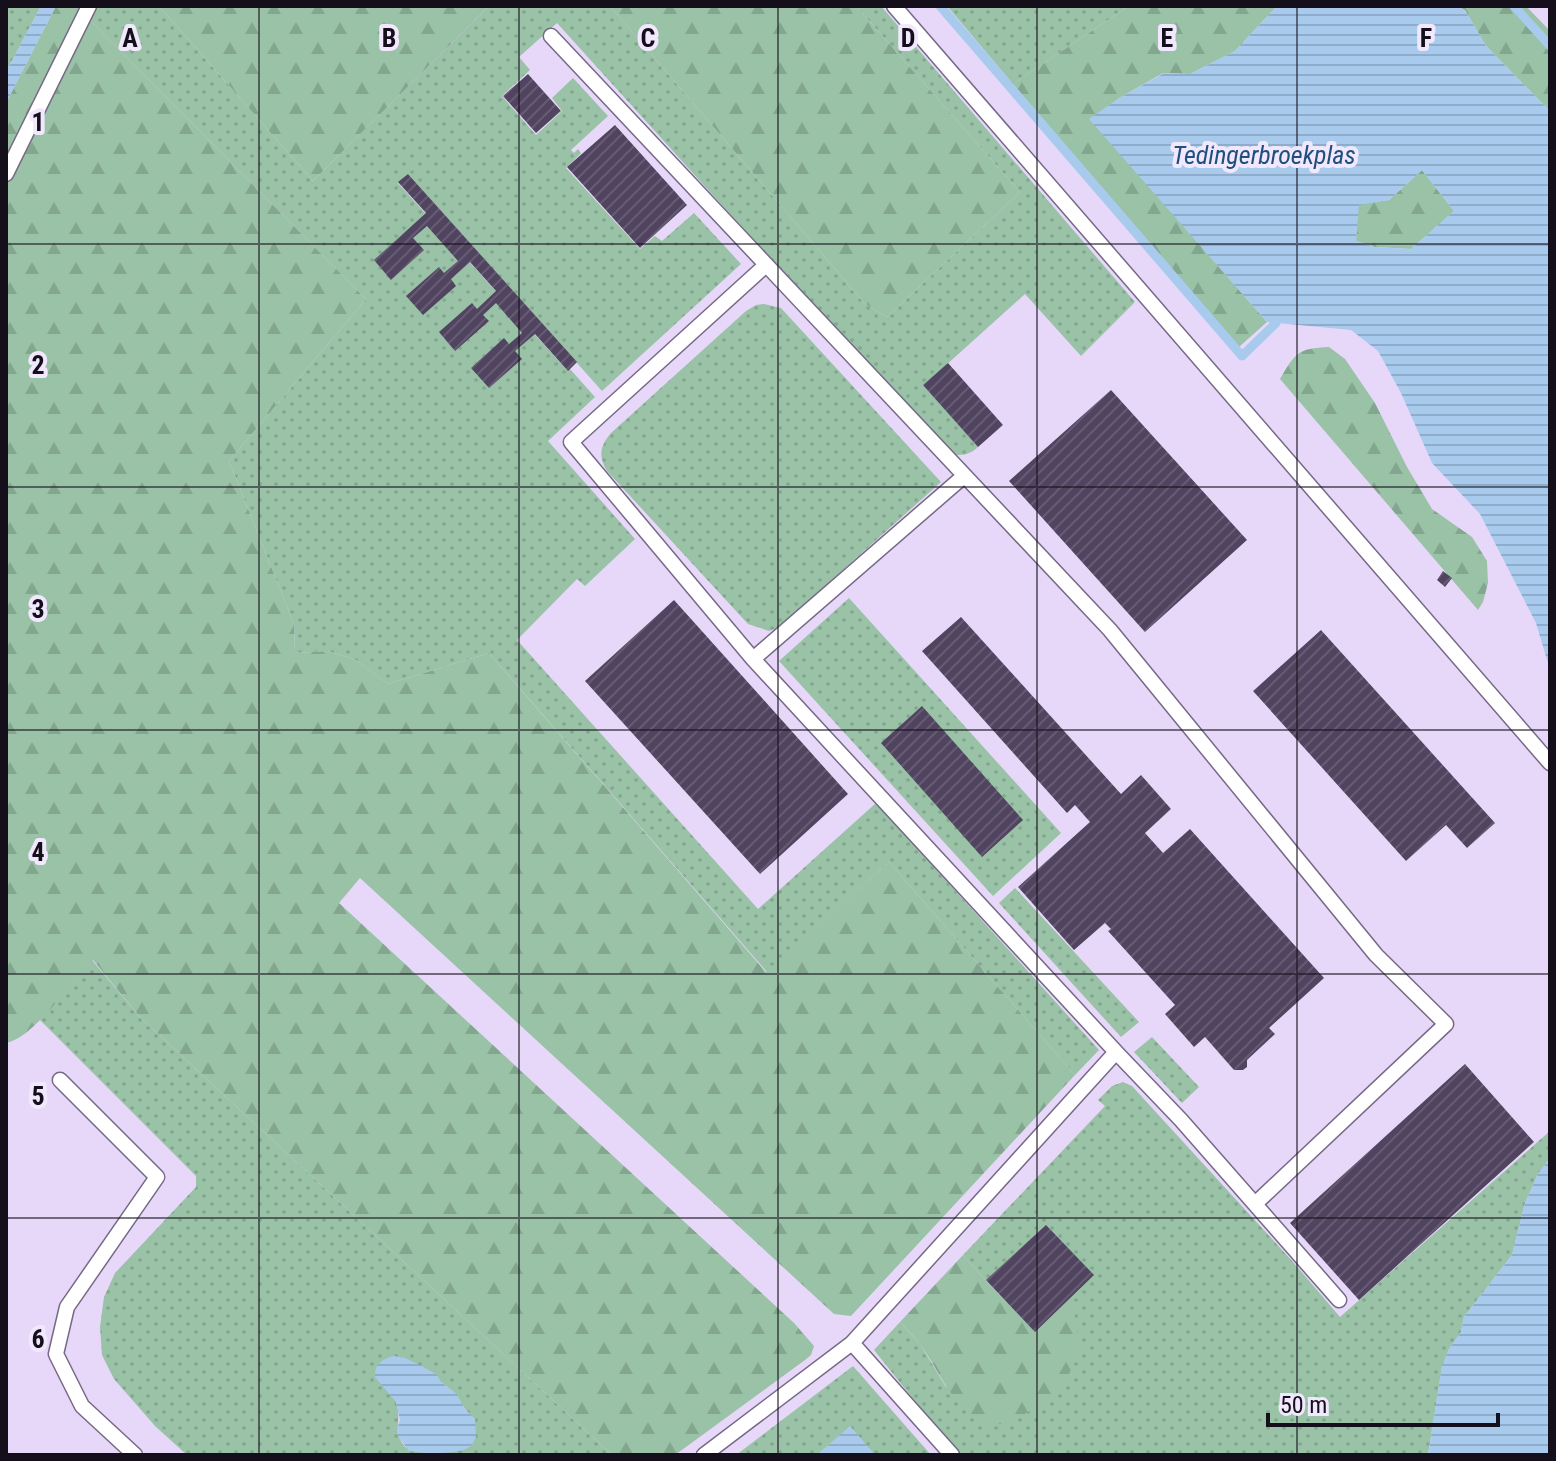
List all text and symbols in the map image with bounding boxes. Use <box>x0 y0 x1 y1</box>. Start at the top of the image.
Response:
text: A <box>122 23 138 53</box>
text: B <box>382 23 396 53</box>
text: C <box>641 23 656 53</box>
text: D <box>901 23 915 53</box>
text: E <box>1161 23 1174 53</box>
text: F <box>1420 23 1432 53</box>
text: 1 <box>31 107 45 137</box>
water label: Tedingerbroekplas <box>1172 140 1356 170</box>
text: 2 <box>31 350 45 380</box>
text: 3 <box>31 594 45 624</box>
text: 4 <box>31 837 45 867</box>
text: 5 <box>31 1081 45 1111</box>
text: 6 <box>31 1324 45 1354</box>
scale bar <box>1268 1377 1498 1427</box>
text: 50 m <box>1280 1391 1327 1419</box>

